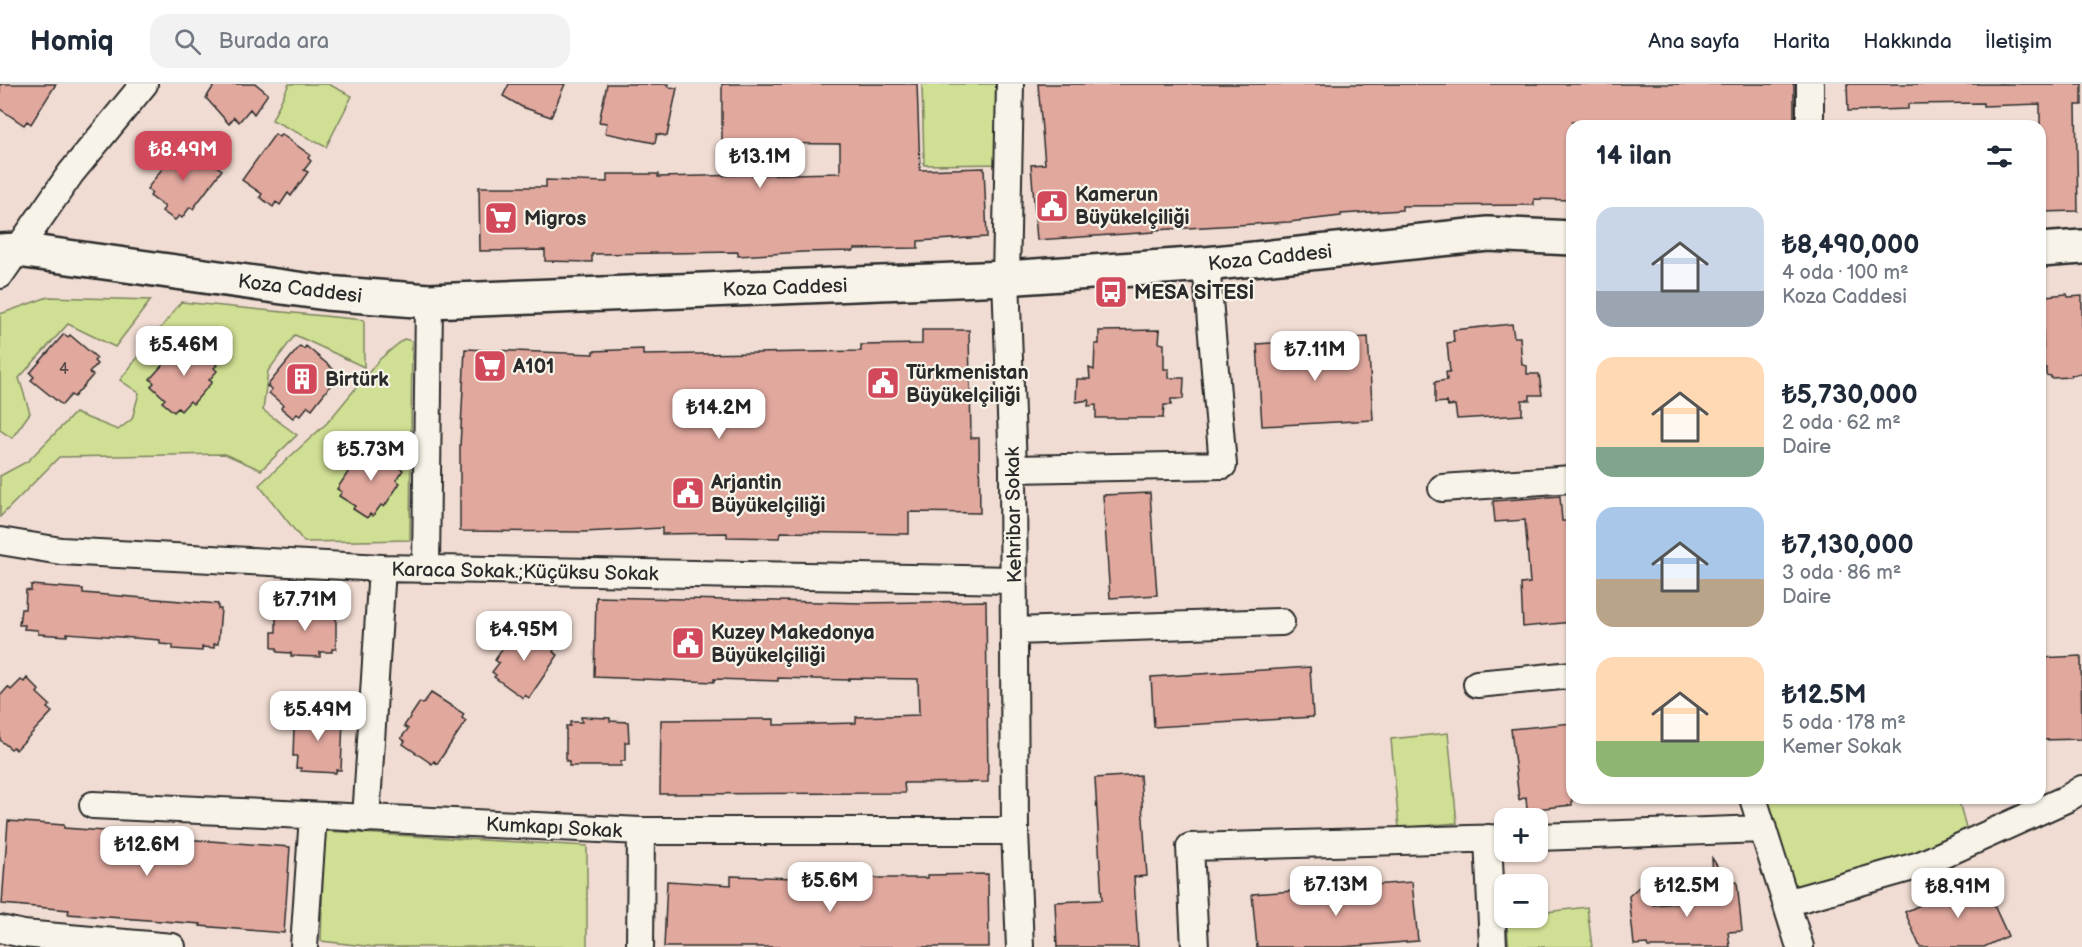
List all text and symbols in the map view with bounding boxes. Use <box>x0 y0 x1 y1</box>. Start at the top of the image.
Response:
search box <box>150 14 570 68</box>
text: Homiq <box>30 25 114 58</box>
icon: search <box>171 25 204 58</box>
text: Burada ara <box>219 28 329 55</box>
text: Ana sayfa <box>1648 29 1740 54</box>
text: Harita <box>1773 29 1830 54</box>
text: Hakkında <box>1863 29 1952 54</box>
text: İletişim <box>1985 29 2052 54</box>
pin: ₺8.49M <box>134 131 232 182</box>
text: ₺8.49M <box>149 138 217 162</box>
pin: ₺13.1M <box>711 138 809 189</box>
icon: filters <box>1983 140 2016 173</box>
text: 14 ilan <box>1596 141 1672 172</box>
text: ₺13.1M <box>729 145 791 169</box>
place label: Kamerun Büyükelçiliği <box>1075 183 1189 230</box>
public building icon: Kamerun Büyükelçiliği <box>1034 188 1070 224</box>
supermarket icon: Migros <box>483 200 519 236</box>
place label: Migros <box>524 207 586 231</box>
text: ₺8,490,000 <box>1782 230 1919 261</box>
icon: home <box>1644 231 1716 303</box>
street label: Koza Caddesi <box>1207 240 1333 276</box>
text: 4 oda · 100 m² <box>1782 261 1909 285</box>
street label: Koza Caddesi <box>236 269 363 309</box>
street label: Koza Caddesi <box>722 274 848 302</box>
bus stop icon: MESA SİTESİ <box>1093 274 1129 310</box>
place label: MESA SİTESİ <box>1134 279 1254 305</box>
text: Koza Caddesi <box>1782 285 1907 309</box>
pin: ₺5.46M <box>135 326 233 377</box>
pin: ₺7.11M <box>1266 331 1364 382</box>
text: ₺5.46M <box>150 333 218 357</box>
text: ₺7.11M <box>1285 338 1345 362</box>
supermarket icon: A101 <box>472 348 508 384</box>
place label: A101 <box>512 355 555 379</box>
house number: 4 <box>59 360 69 379</box>
building icon: Birtürk <box>284 361 320 397</box>
place label: Türkmenistan Büyükelçiliği <box>906 361 1029 408</box>
public building icon: Türkmenistan Büyükelçiliği <box>865 365 901 401</box>
place label: Birtürk <box>325 368 389 392</box>
text: ₺5,730,000 <box>1782 380 1918 411</box>
icon: home <box>1644 381 1716 453</box>
pin: ₺14.2M <box>670 389 768 440</box>
text: ₺14.2M <box>686 396 752 420</box>
text: 2 oda · 62 m² <box>1782 411 1901 435</box>
pin: ₺5.73M <box>322 431 420 482</box>
text: Daire <box>1782 435 1831 459</box>
text: ₺5.73M <box>337 438 405 462</box>
street label: Kehribar Sokak <box>1001 446 1027 583</box>
place label: Arjantin Büyükelçiliği <box>710 471 825 518</box>
public building icon: Arjantin Büyükelçiliği <box>670 475 706 511</box>
text: ₺7,130,000 <box>1782 530 1914 561</box>
icon: home <box>1644 531 1716 603</box>
street label: Karaca Sokak.;Küçüksu Sokak <box>391 558 659 586</box>
text: 3 oda · 86 m² <box>1782 561 1901 585</box>
pin: ₺7.71M <box>256 581 354 632</box>
text: Daire <box>1782 585 1831 609</box>
text: ₺7.71M <box>273 588 337 612</box>
pin: ₺4.95M <box>475 611 573 662</box>
text: ₺4.95M <box>490 618 558 642</box>
place label: Kuzey Makedonya Büyükelçiliği <box>711 621 875 668</box>
public building icon: Kuzey Makedonya Büyükelçiliği <box>670 625 706 661</box>
text: ₺12.5M <box>1782 680 1867 711</box>
icon: home <box>1644 681 1716 753</box>
pin: ₺5.49M <box>269 691 367 742</box>
text: ₺5.49M <box>284 698 352 722</box>
text: 5 oda · 178 m² <box>1782 711 1906 735</box>
text: Kemer Sokak <box>1782 735 1901 759</box>
map controls <box>1494 808 1548 928</box>
button: + <box>1494 808 1548 862</box>
street label: Kumkapı Sokak <box>485 812 623 844</box>
pin: ₺12.6M <box>98 826 196 877</box>
text: ₺12.6M <box>114 833 180 857</box>
pin: ₺5.6M <box>788 862 872 913</box>
pin: ₺7.13M <box>1287 866 1385 917</box>
pin: ₺12.5M <box>1638 867 1736 918</box>
pin: ₺8.91M <box>1909 868 2007 919</box>
text: ₺5.6M <box>802 869 858 893</box>
text: ₺7.13M <box>1304 873 1368 897</box>
button: − <box>1494 874 1548 928</box>
text: ₺12.5M <box>1654 874 1720 898</box>
text: ₺8.91M <box>1925 875 1991 899</box>

